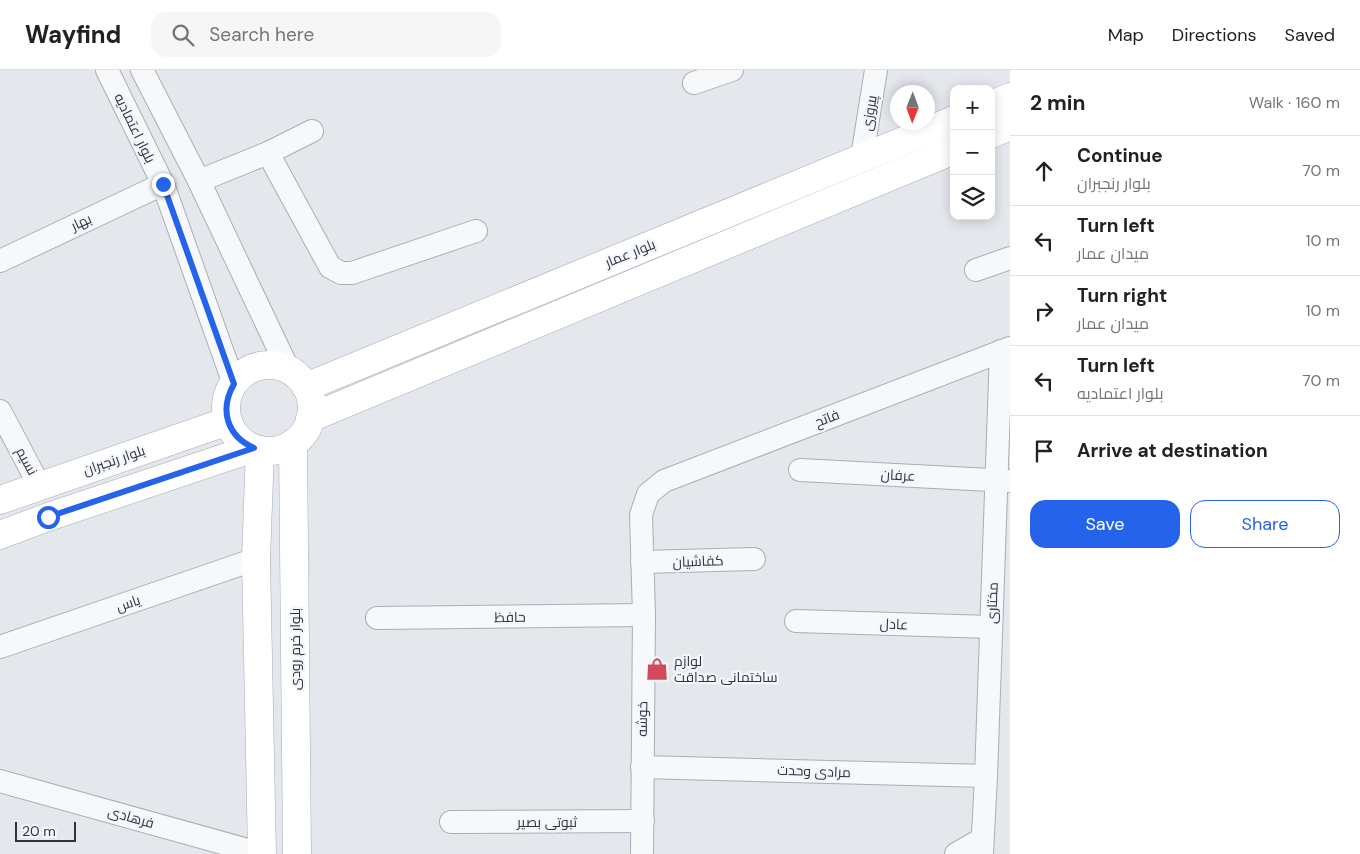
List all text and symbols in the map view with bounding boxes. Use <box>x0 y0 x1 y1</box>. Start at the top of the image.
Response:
search box <box>151 12 501 57</box>
text: Wayfind <box>25 19 121 50</box>
icon: search <box>169 21 197 49</box>
text: Search here <box>209 22 314 47</box>
text: Map <box>1108 23 1144 47</box>
text: Directions <box>1172 23 1257 47</box>
text: Saved <box>1285 23 1335 47</box>
north arrow <box>890 85 935 130</box>
map controls <box>950 85 995 220</box>
button: + <box>950 85 995 130</box>
text: 2 min <box>1030 89 1086 117</box>
street label: بلوار اعتمادیه <box>110 90 160 166</box>
text: Walk · 160 m <box>1249 92 1340 113</box>
street label: پیروزی <box>857 94 882 132</box>
button: − <box>950 130 995 175</box>
text: Continue <box>1077 143 1163 168</box>
icon: ahead <box>1030 157 1058 185</box>
text: 70 m <box>1302 160 1340 181</box>
route end <box>152 173 175 196</box>
text: بلوار رنجبران <box>1077 173 1151 194</box>
button: layers <box>950 175 995 220</box>
street label: بهار <box>67 209 94 235</box>
text: Turn left <box>1077 213 1155 238</box>
icon: left <box>1030 227 1058 255</box>
text: 10 m <box>1306 230 1340 251</box>
street label: بلوار عمار <box>601 235 658 272</box>
text: میدان عمار <box>1077 243 1149 264</box>
text: Turn right <box>1077 283 1167 308</box>
icon: right <box>1030 297 1058 325</box>
text: 10 m <box>1306 300 1340 321</box>
text: میدان عمار <box>1077 313 1149 334</box>
text: Turn left <box>1077 353 1155 378</box>
icon: left <box>1030 367 1058 395</box>
text: 70 m <box>1302 370 1340 391</box>
text: بلوار اعتمادیه <box>1077 383 1163 404</box>
street label: فاتح <box>812 405 842 431</box>
icon: arrive <box>1030 437 1058 465</box>
text: Arrive at destination <box>1077 438 1268 463</box>
street label: بلوار رنجبران <box>81 441 147 479</box>
street label: نسیم <box>11 444 42 479</box>
street label: عرفان <box>880 465 916 485</box>
button: Save <box>1030 500 1180 548</box>
button: Share <box>1190 500 1340 548</box>
route start <box>37 506 60 529</box>
street label: کفاشیان <box>672 551 724 571</box>
street label: مختاری <box>982 582 1002 624</box>
street label: یاس <box>113 590 143 616</box>
street label: بلوار خرم رودی <box>286 608 305 690</box>
street label: حافظ <box>494 608 526 626</box>
street label: عادل <box>879 615 909 633</box>
place label: لوازم ساختمانی صداقت <box>674 652 778 686</box>
shop icon: لوازم ساختمانی صداقت <box>644 656 670 682</box>
street label: خوشه <box>633 701 651 737</box>
street label: مرادی وحدت <box>777 761 851 781</box>
street label: فرهادی <box>106 802 156 832</box>
street label: ثبوتی بصیر <box>516 813 577 831</box>
scale bar <box>15 819 76 842</box>
text: 20 m <box>22 822 56 840</box>

